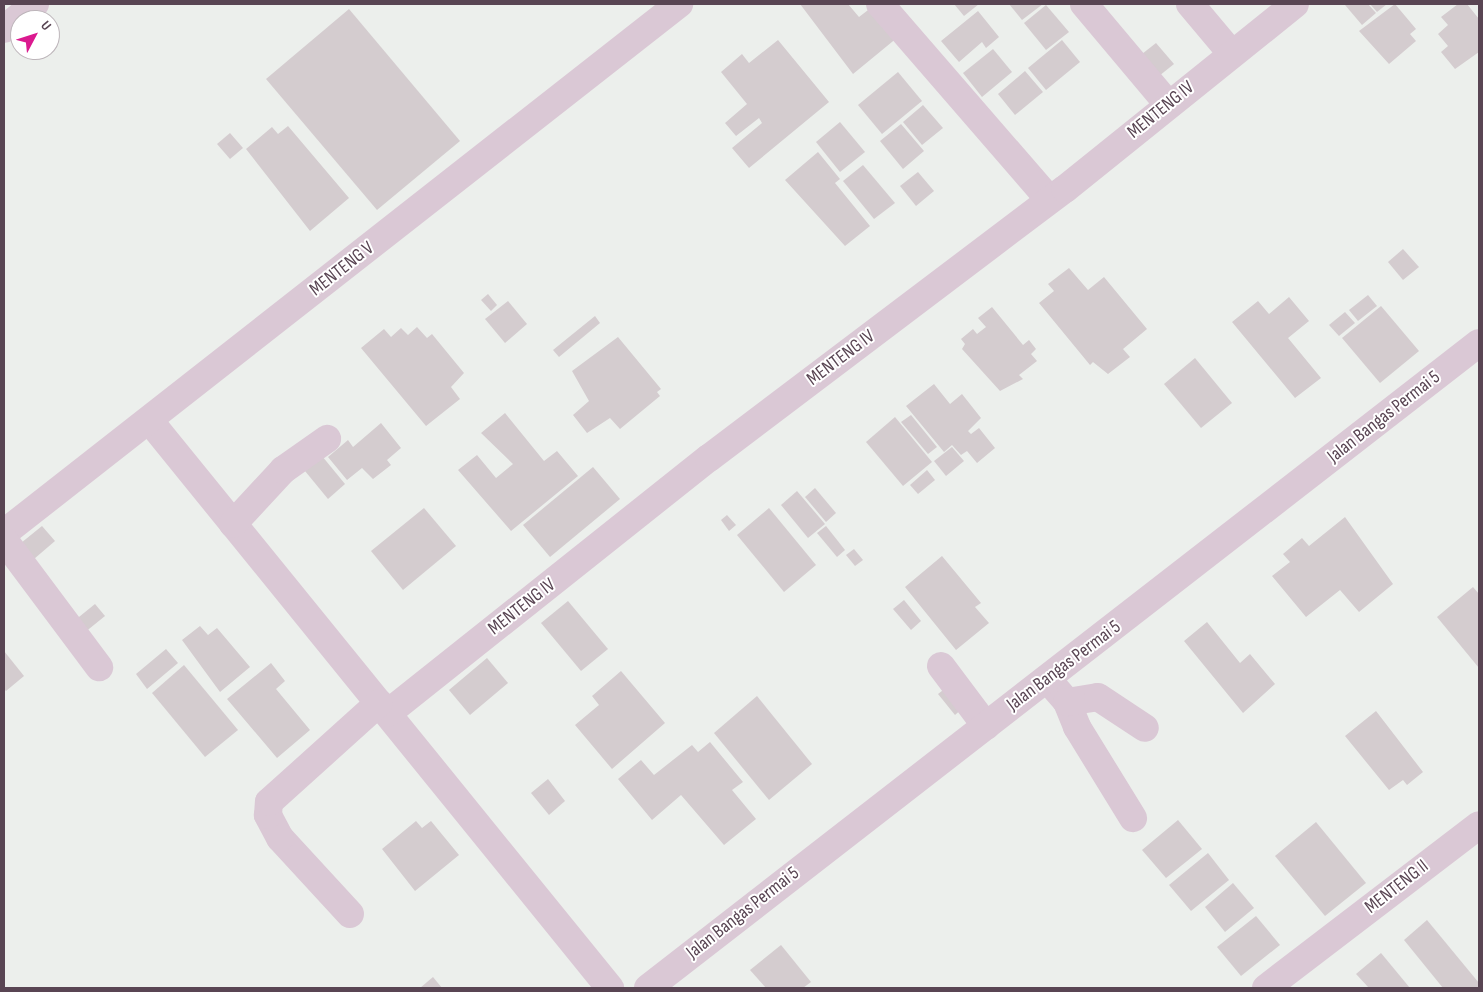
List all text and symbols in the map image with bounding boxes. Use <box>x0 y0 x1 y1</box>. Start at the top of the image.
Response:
north arrow <box>10 10 60 60</box>
text: U <box>37 17 55 34</box>
street label: MENTENG IV <box>1123 76 1199 144</box>
street label: MENTENG V <box>305 237 379 301</box>
street label: MENTENG IV <box>803 325 879 391</box>
street label: Jalan Bangas Permai 5 <box>1323 366 1445 468</box>
street label: MENTENG IV <box>484 574 560 640</box>
street label: Jalan Bangas Permai 5 <box>1003 616 1125 716</box>
street label: MENTENG II <box>1361 855 1433 919</box>
street label: Jalan Bangas Permai 5 <box>682 862 804 964</box>

